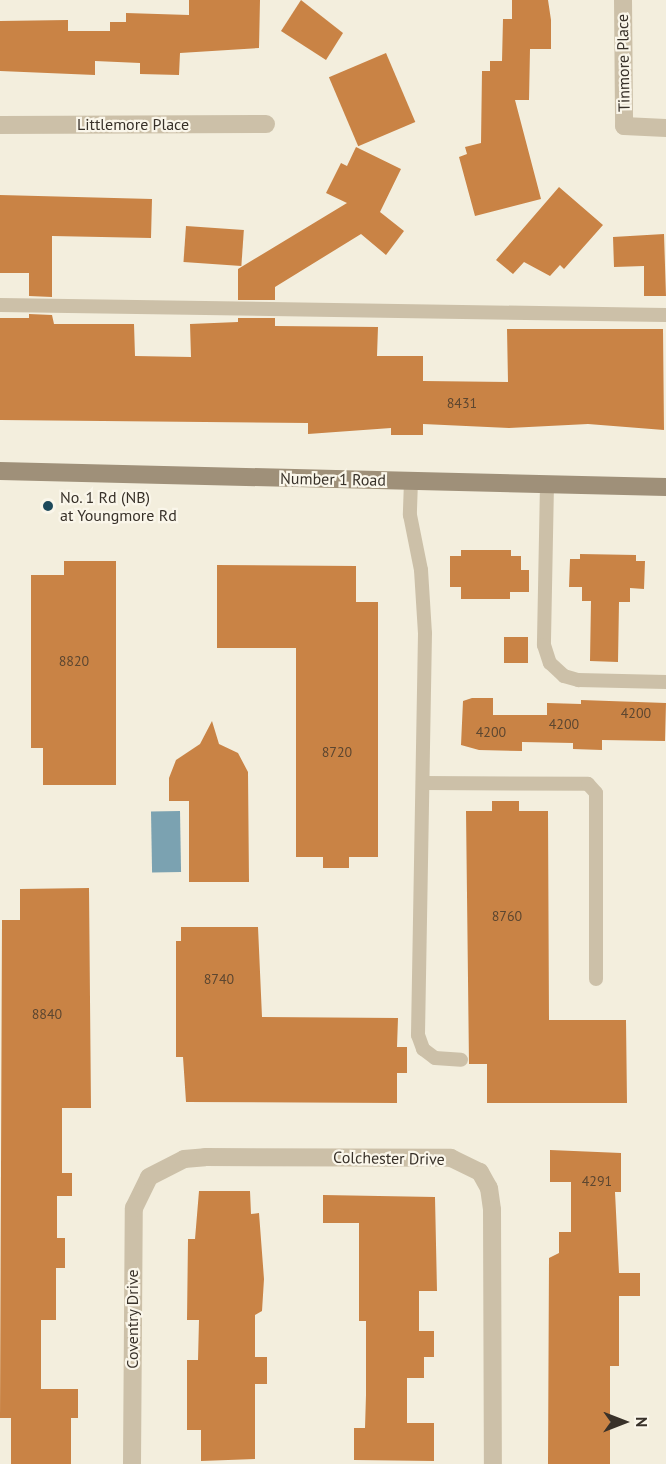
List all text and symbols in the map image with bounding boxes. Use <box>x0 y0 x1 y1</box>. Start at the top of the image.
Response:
street label: Tinmore Place <box>613 14 633 112</box>
street label: Littlemore Place <box>77 114 189 134</box>
house number: 8431 <box>447 395 477 411</box>
street label: Number 1 Road <box>280 468 386 490</box>
place label: No. 1 Rd (NB) at Youngmore Rd <box>60 487 177 525</box>
marker: No. 1 Rd (NB) at Youngmore Rd <box>41 499 55 513</box>
house number: 8820 <box>59 653 89 669</box>
house number: 4200 <box>621 705 651 721</box>
house number: 4200 <box>549 716 579 732</box>
house number: 4200 <box>476 724 506 740</box>
house number: 8720 <box>322 744 352 760</box>
house number: 8760 <box>492 908 522 924</box>
house number: 8740 <box>204 971 234 987</box>
house number: 8840 <box>32 1006 62 1022</box>
street label: Colchester Drive <box>333 1147 445 1169</box>
house number: 4291 <box>582 1173 612 1189</box>
street label: Coventry Drive <box>122 1269 142 1369</box>
north arrow <box>594 1392 654 1452</box>
text: N <box>632 1417 652 1427</box>

